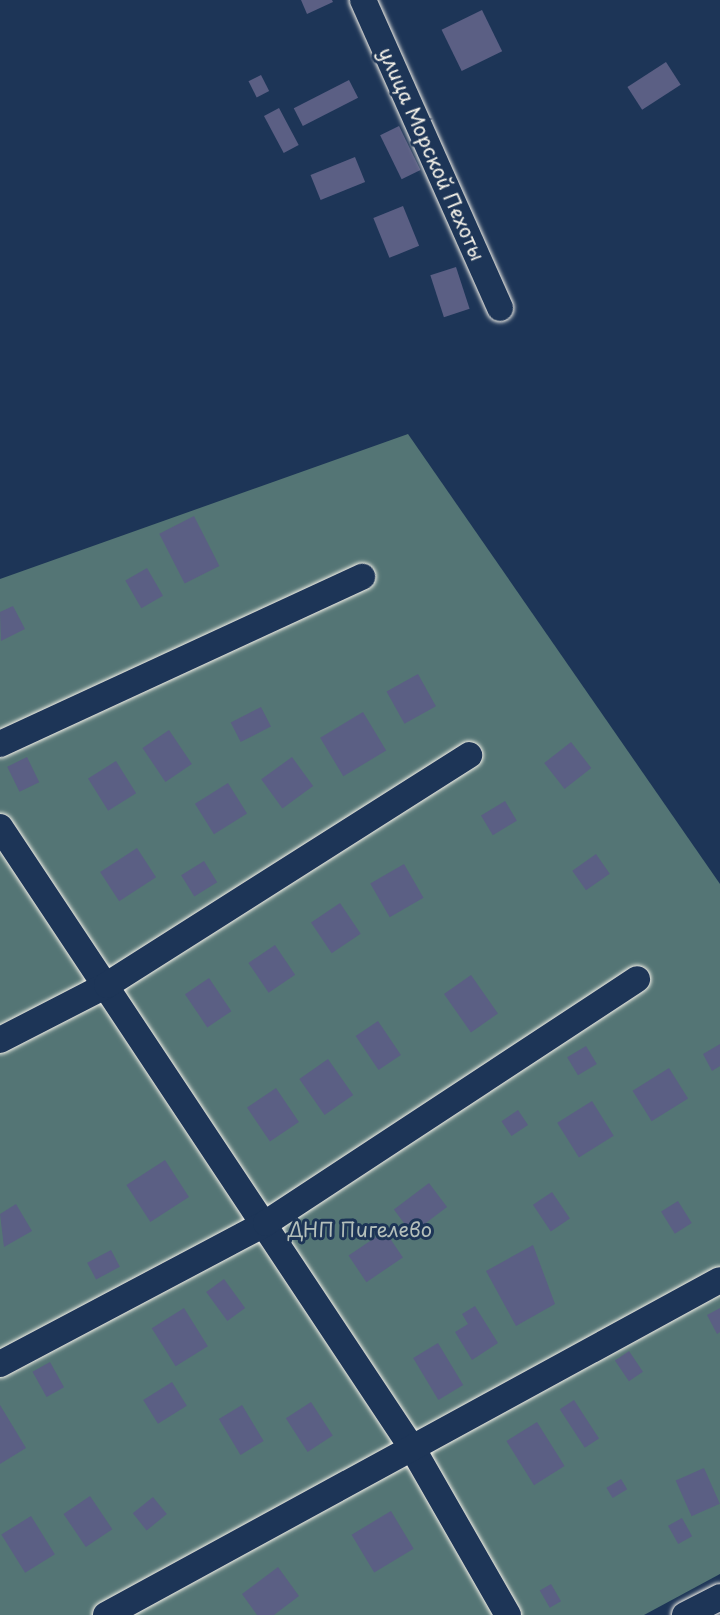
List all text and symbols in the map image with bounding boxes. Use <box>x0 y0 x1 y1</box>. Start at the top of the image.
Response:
street label: улица Морской Пехоты <box>374 43 490 265</box>
park label: ДНП Пигелево <box>288 1217 432 1241</box>

